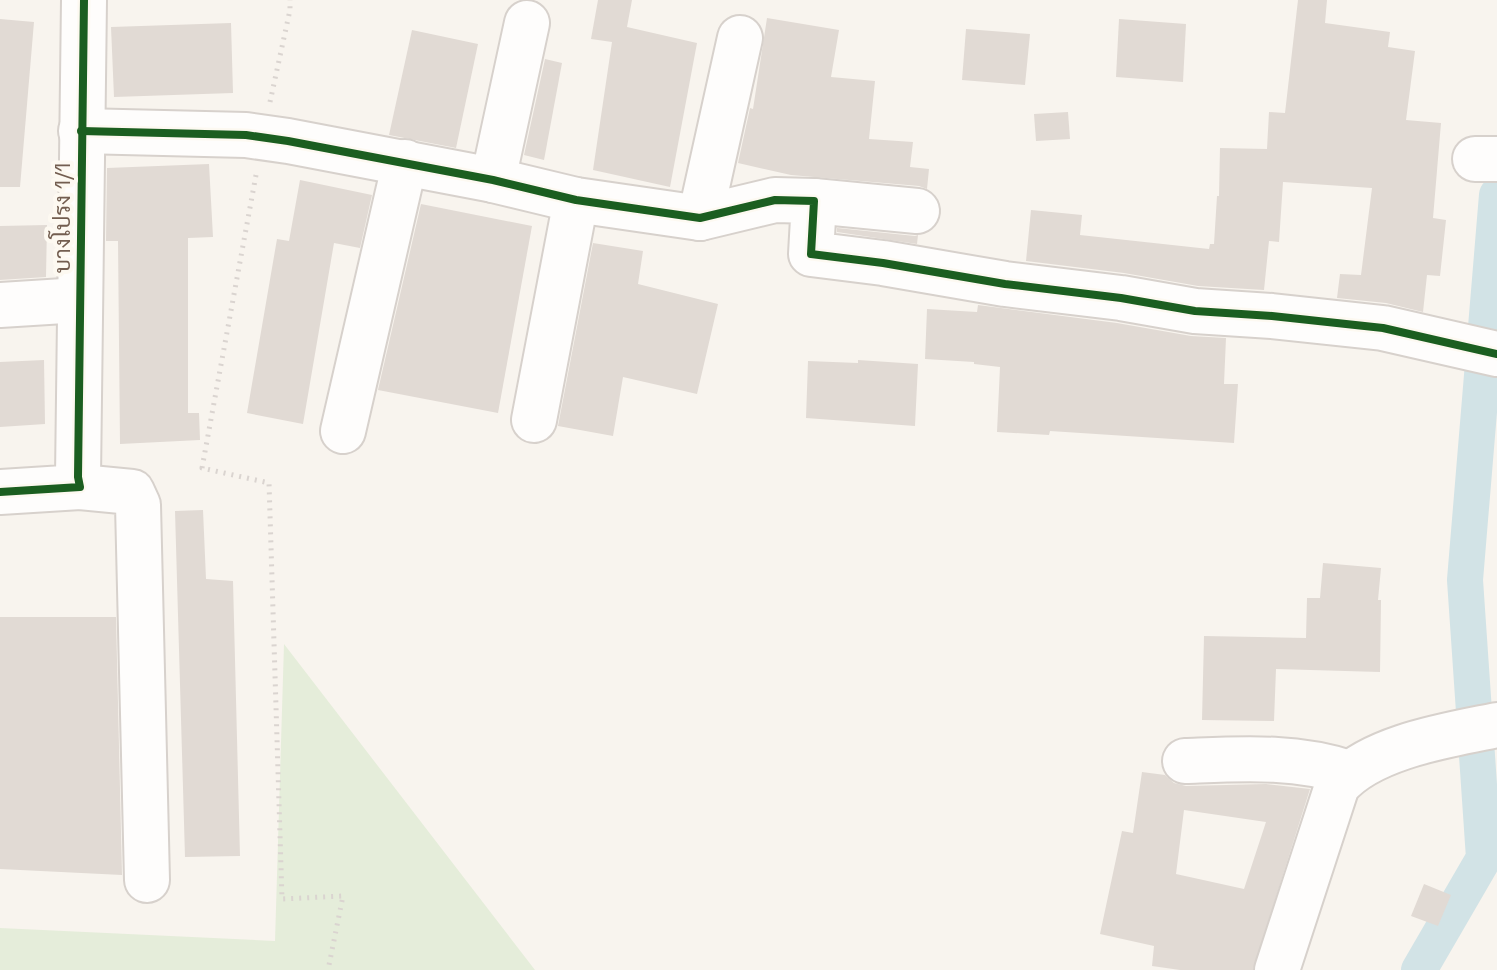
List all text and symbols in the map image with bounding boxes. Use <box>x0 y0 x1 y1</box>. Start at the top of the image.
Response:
street label: บางโปรง 1/1 <box>48 163 76 273</box>

